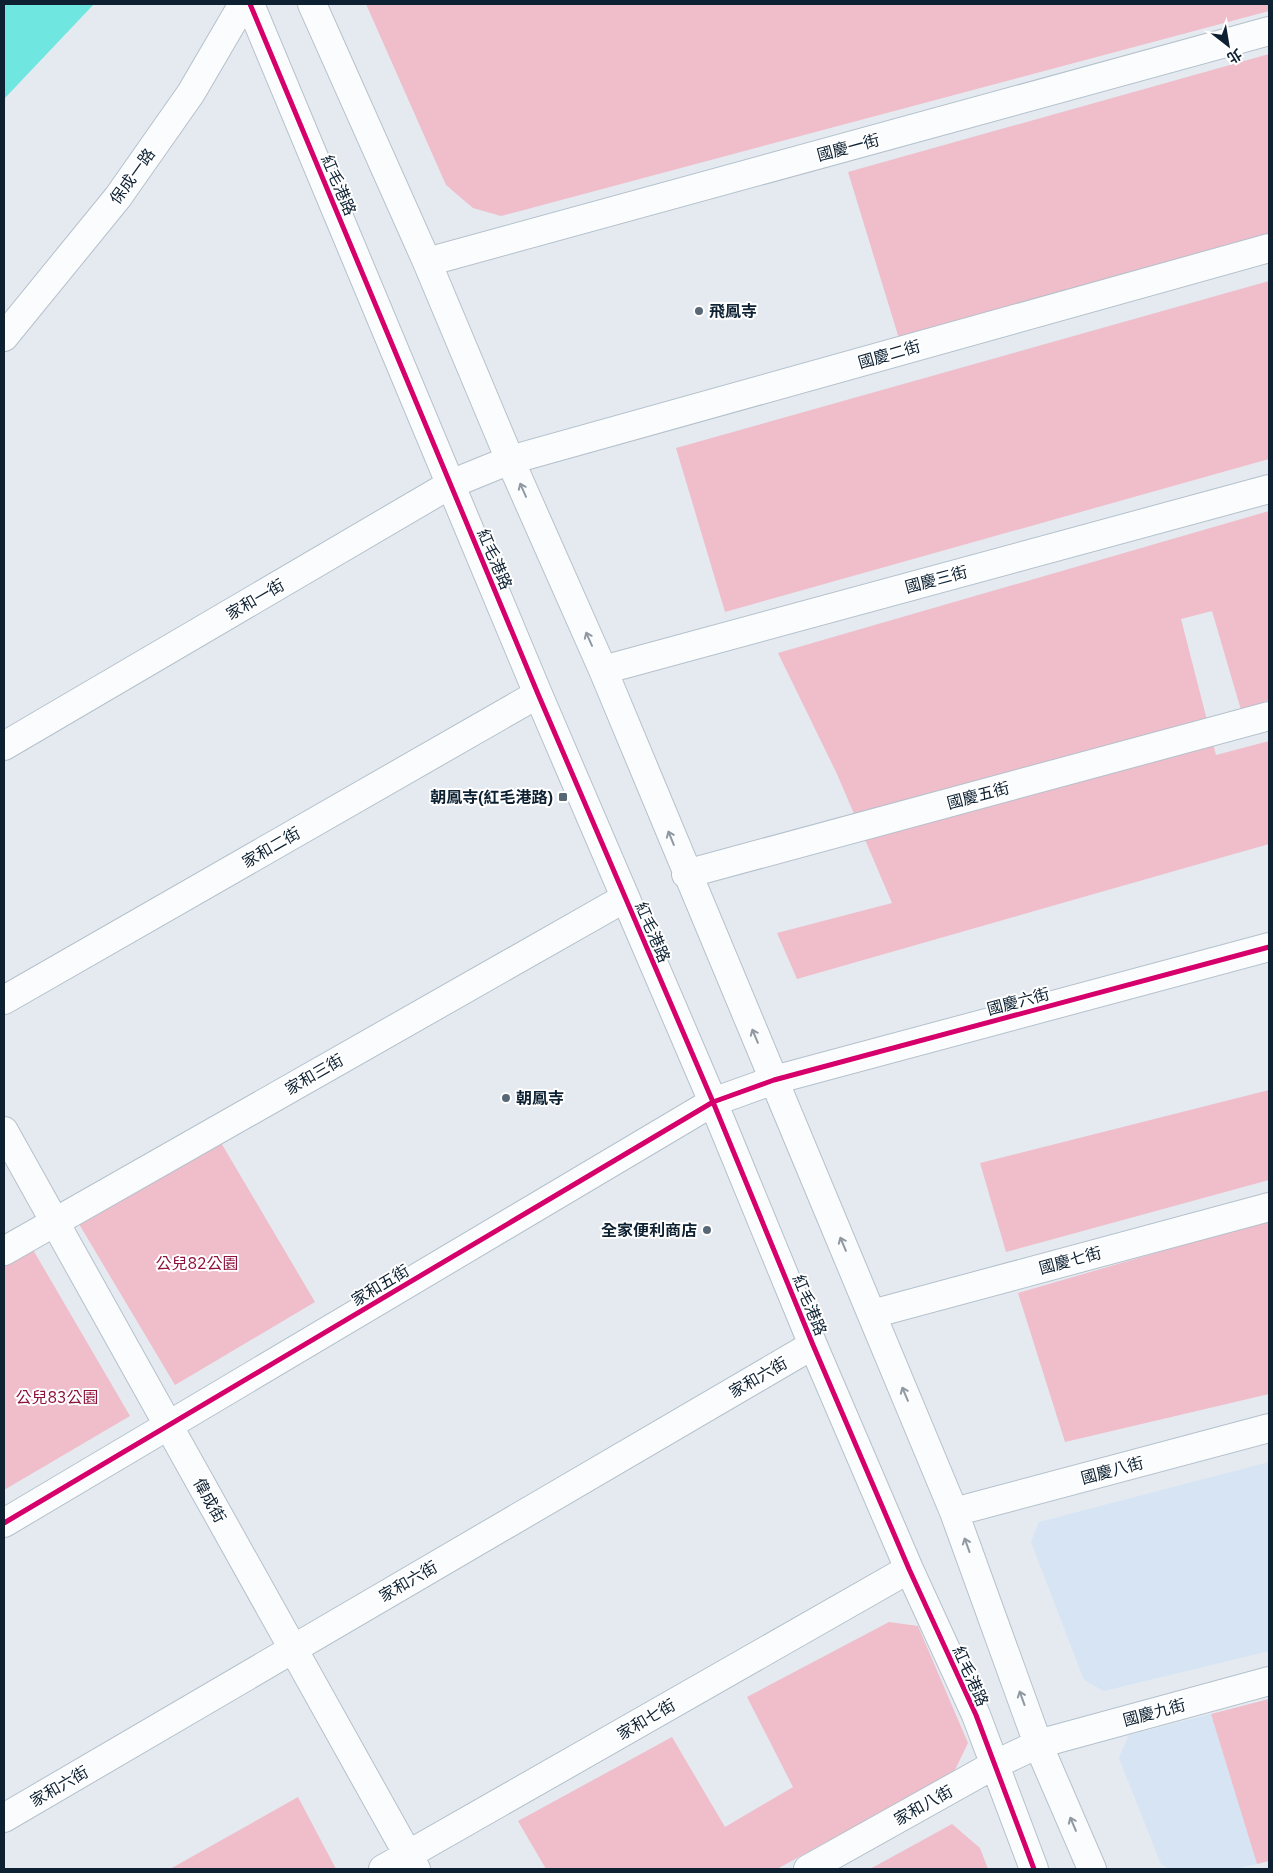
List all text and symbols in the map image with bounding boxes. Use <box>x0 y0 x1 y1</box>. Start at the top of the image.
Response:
north arrow <box>1203 20 1253 70</box>
text: 北 <box>1224 45 1245 67</box>
street label: 國慶一街 <box>814 129 882 165</box>
street label: 保成一路 <box>105 144 159 208</box>
street label: 紅毛港路 <box>317 152 361 218</box>
place label: 飛鳳寺 <box>709 301 757 321</box>
marker: 飛鳳寺 <box>693 305 705 317</box>
street label: 國慶二街 <box>855 336 923 372</box>
one-way arrow <box>518 483 528 498</box>
street label: 紅毛港路 <box>473 526 517 592</box>
street label: 國慶三街 <box>902 561 970 597</box>
street label: 家和一街 <box>222 574 288 624</box>
one-way arrow <box>584 632 594 647</box>
street label: 國慶五街 <box>944 777 1012 813</box>
place label: 朝鳳寺(紅毛港路) <box>430 787 553 807</box>
marker: 朝鳳寺(紅毛港路) <box>557 791 569 803</box>
street label: 家和二街 <box>238 822 304 872</box>
one-way arrow <box>666 830 675 845</box>
street label: 紅毛港路 <box>631 899 675 965</box>
street label: 國慶六街 <box>984 983 1052 1019</box>
one-way arrow <box>750 1029 759 1044</box>
street label: 家和三街 <box>281 1049 347 1099</box>
place label: 朝鳳寺 <box>516 1088 564 1108</box>
marker: 朝鳳寺 <box>500 1092 512 1104</box>
place label: 全家便利商店 <box>601 1220 697 1240</box>
marker: 全家便利商店 <box>701 1224 713 1236</box>
one-way arrow <box>837 1237 847 1252</box>
street label: 國慶七街 <box>1036 1242 1104 1278</box>
park label: 公兒82公園 <box>155 1253 239 1273</box>
street label: 家和五街 <box>347 1260 413 1310</box>
street label: 紅毛港路 <box>789 1272 831 1338</box>
street label: 家和六街 <box>725 1352 791 1402</box>
park label: 公兒83公園 <box>15 1387 99 1407</box>
one-way arrow <box>900 1387 910 1402</box>
street label: 國慶八街 <box>1078 1452 1146 1488</box>
street label: 偉成街 <box>190 1474 230 1526</box>
one-way arrow <box>962 1537 971 1553</box>
street label: 家和六街 <box>375 1556 441 1606</box>
street label: 紅毛港路 <box>949 1643 993 1709</box>
one-way arrow <box>1017 1690 1026 1706</box>
street label: 家和七街 <box>613 1694 679 1744</box>
street label: 國慶九街 <box>1120 1694 1188 1730</box>
street label: 家和六街 <box>26 1761 92 1811</box>
street label: 家和八街 <box>890 1781 956 1829</box>
one-way arrow <box>1067 1817 1077 1832</box>

